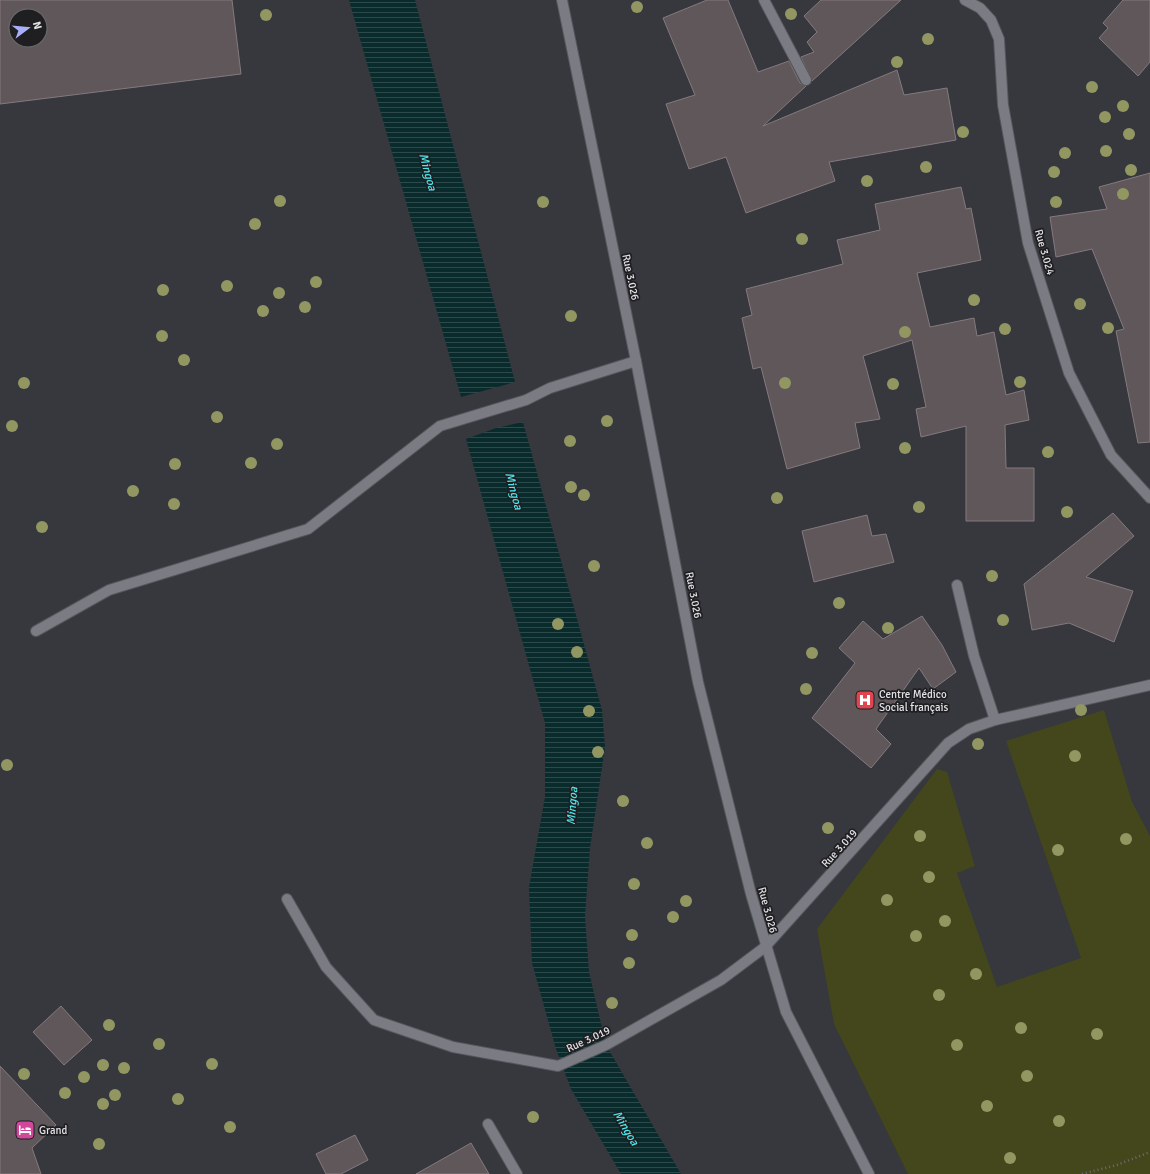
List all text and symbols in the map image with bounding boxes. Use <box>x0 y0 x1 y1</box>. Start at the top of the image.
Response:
north arrow <box>8 8 48 48</box>
text: N <box>30 20 44 31</box>
water label: Mingoa <box>415 152 440 193</box>
street label: Rue 3.024 <box>1032 228 1057 277</box>
street label: Rue 3.026 <box>619 253 642 301</box>
water label: Mingoa <box>501 471 526 512</box>
street label: Rue 3.026 <box>683 571 704 619</box>
place label: Centre Médico Social français <box>879 688 949 714</box>
hospital icon: Centre Médico Social français <box>854 689 876 711</box>
water label: Mingoa <box>564 786 581 826</box>
street label: Rue 3.019 <box>819 827 860 870</box>
street label: Rue 3.026 <box>755 886 780 935</box>
street label: Rue 3.019 <box>564 1024 612 1055</box>
water label: Mingoa <box>609 1108 642 1149</box>
hotel icon: Grand <box>14 1119 36 1141</box>
place label: Grand <box>39 1124 68 1137</box>

